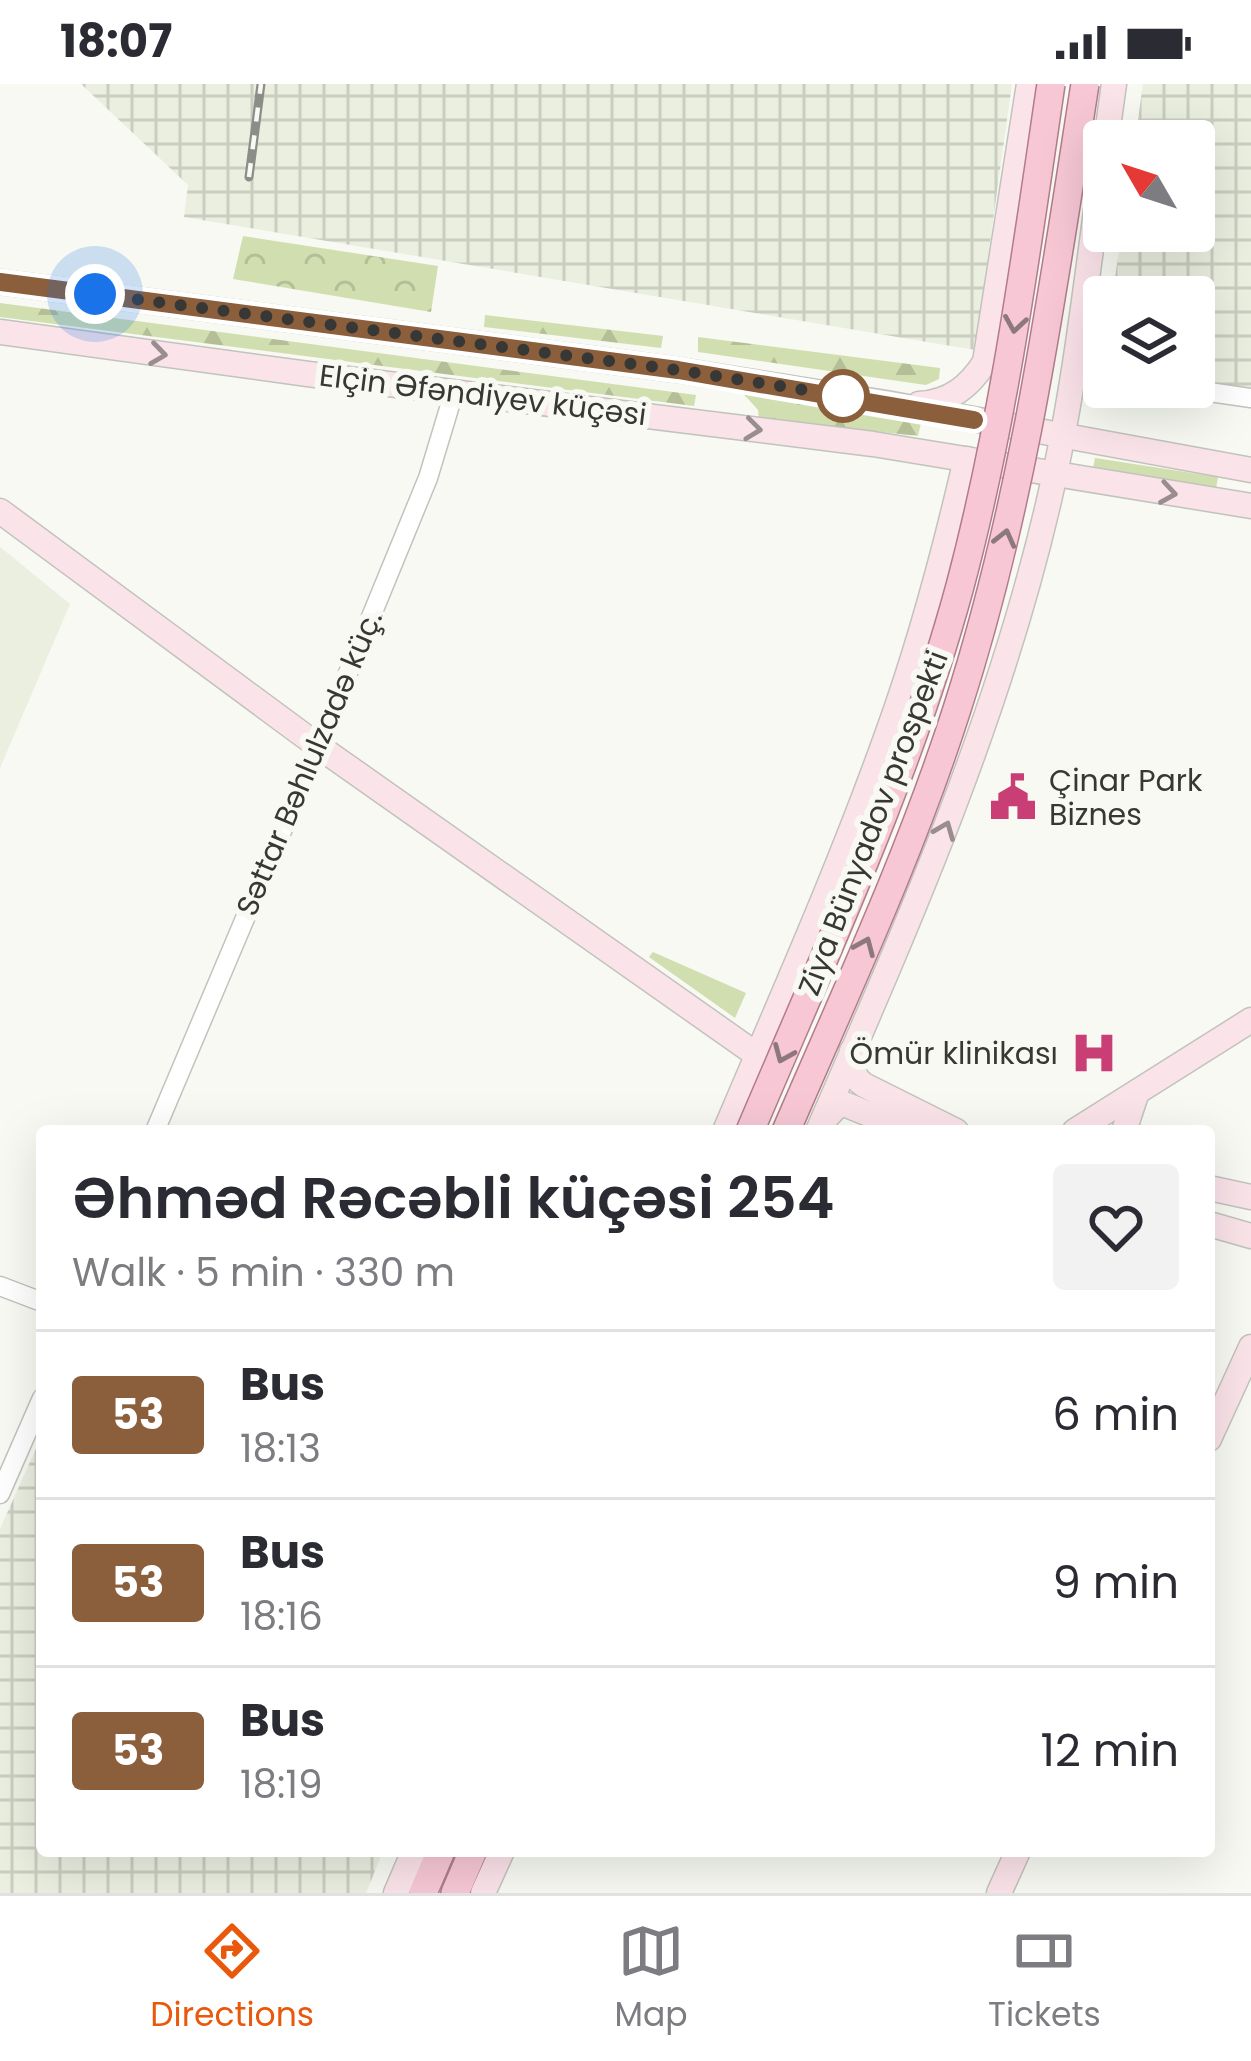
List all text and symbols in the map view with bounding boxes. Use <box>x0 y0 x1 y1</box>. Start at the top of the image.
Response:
text: 18:07 <box>60 10 172 73</box>
north arrow <box>1083 120 1215 252</box>
map controls <box>1083 120 1215 408</box>
your location <box>65 264 125 324</box>
button: layers <box>1083 276 1215 408</box>
one-way arrow <box>1003 315 1029 334</box>
one-way arrow <box>148 340 167 366</box>
street label: Elçin Əfəndiyev küçəsi <box>317 354 649 436</box>
unlabelled marker <box>818 371 868 421</box>
one-way arrow <box>743 415 763 441</box>
one-way arrow <box>1158 479 1178 504</box>
one-way arrow <box>991 529 1016 549</box>
street label: Səttar Bəhlulzadə küç. <box>225 604 393 922</box>
street label: Ziya Bünyadov prospekti <box>787 644 959 1002</box>
place label: Çinar Park Biznes <box>1049 759 1203 836</box>
public building icon: Çinar Park Biznes <box>988 772 1038 822</box>
one-way arrow <box>931 820 955 841</box>
one-way arrow <box>851 937 875 958</box>
hospital icon: Ömür klinikası <box>1069 1028 1119 1078</box>
place label: Ömür klinikası <box>850 1032 1058 1075</box>
one-way arrow <box>773 1042 797 1063</box>
text: Əhməd Rəcəbli küçəsi 254 <box>72 1158 834 1238</box>
button: heart <box>1053 1164 1179 1290</box>
text: Walk · 5 min · 330 m <box>72 1245 455 1300</box>
text: Bus <box>240 1353 325 1416</box>
text: 6 min <box>1052 1383 1179 1446</box>
text: 53 <box>112 1385 164 1444</box>
text: 18:13 <box>240 1421 321 1476</box>
text: Bus <box>240 1521 325 1584</box>
text: 9 min <box>1052 1551 1179 1614</box>
text: 53 <box>112 1553 164 1612</box>
text: 18:16 <box>240 1589 323 1644</box>
text: Bus <box>240 1689 325 1752</box>
text: 12 min <box>1040 1719 1179 1782</box>
text: 53 <box>112 1721 164 1780</box>
text: 18:19 <box>240 1757 322 1812</box>
tab: Directions <box>150 1918 314 2040</box>
tab: Map <box>615 1918 688 2040</box>
tab: Tickets <box>988 1918 1101 2040</box>

